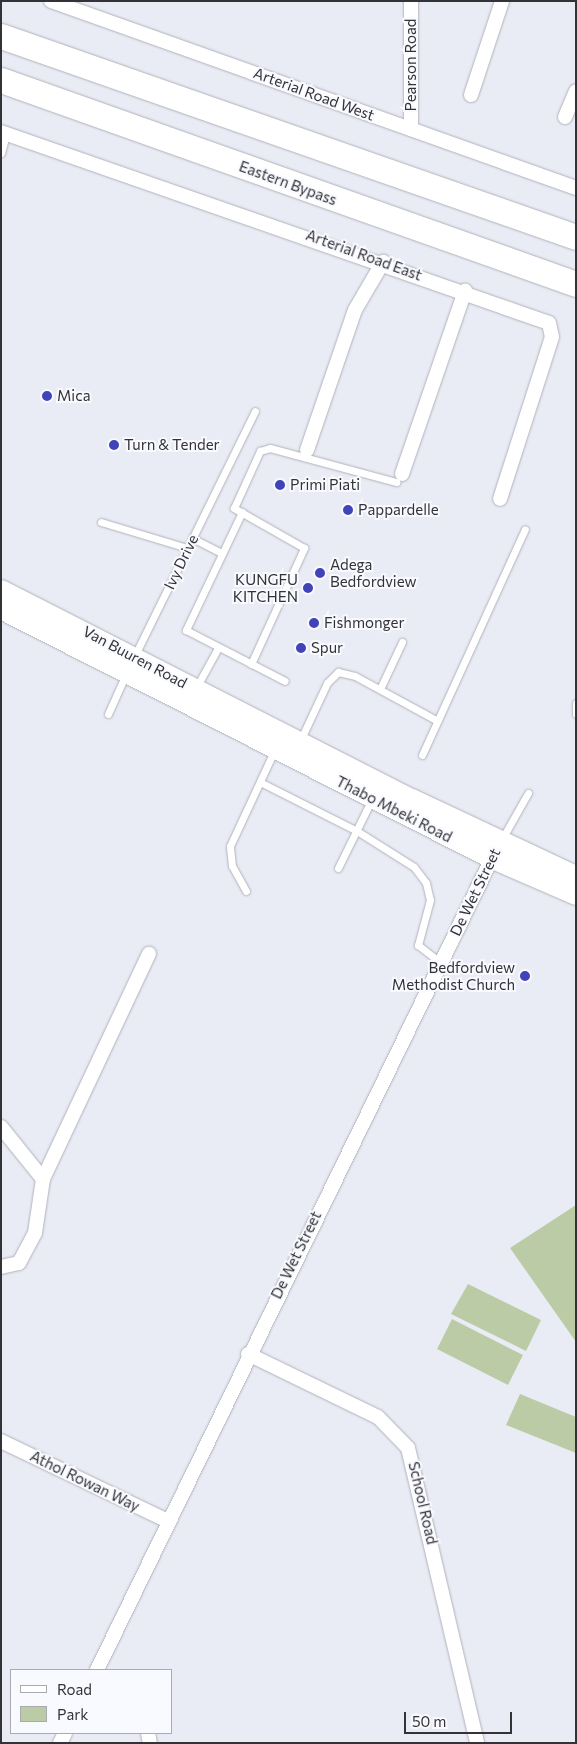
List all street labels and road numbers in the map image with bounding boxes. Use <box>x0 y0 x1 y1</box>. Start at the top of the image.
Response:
street label: Pearson Road <box>402 19 420 111</box>
street label: Arterial Road West <box>251 64 377 124</box>
street label: Eastern Bypass <box>237 157 339 209</box>
street label: Arterial Road East <box>303 226 425 284</box>
street label: Ivy Drive <box>160 532 202 592</box>
street label: Van Buuren Road <box>80 622 190 692</box>
street label: Thabo Mbeki Road <box>333 772 455 846</box>
street label: De Wet Street <box>446 845 504 939</box>
street label: De Wet Street <box>267 1208 325 1302</box>
street label: Athol Rowan Way <box>27 1447 143 1515</box>
street label: School Road <box>405 1460 441 1546</box>

